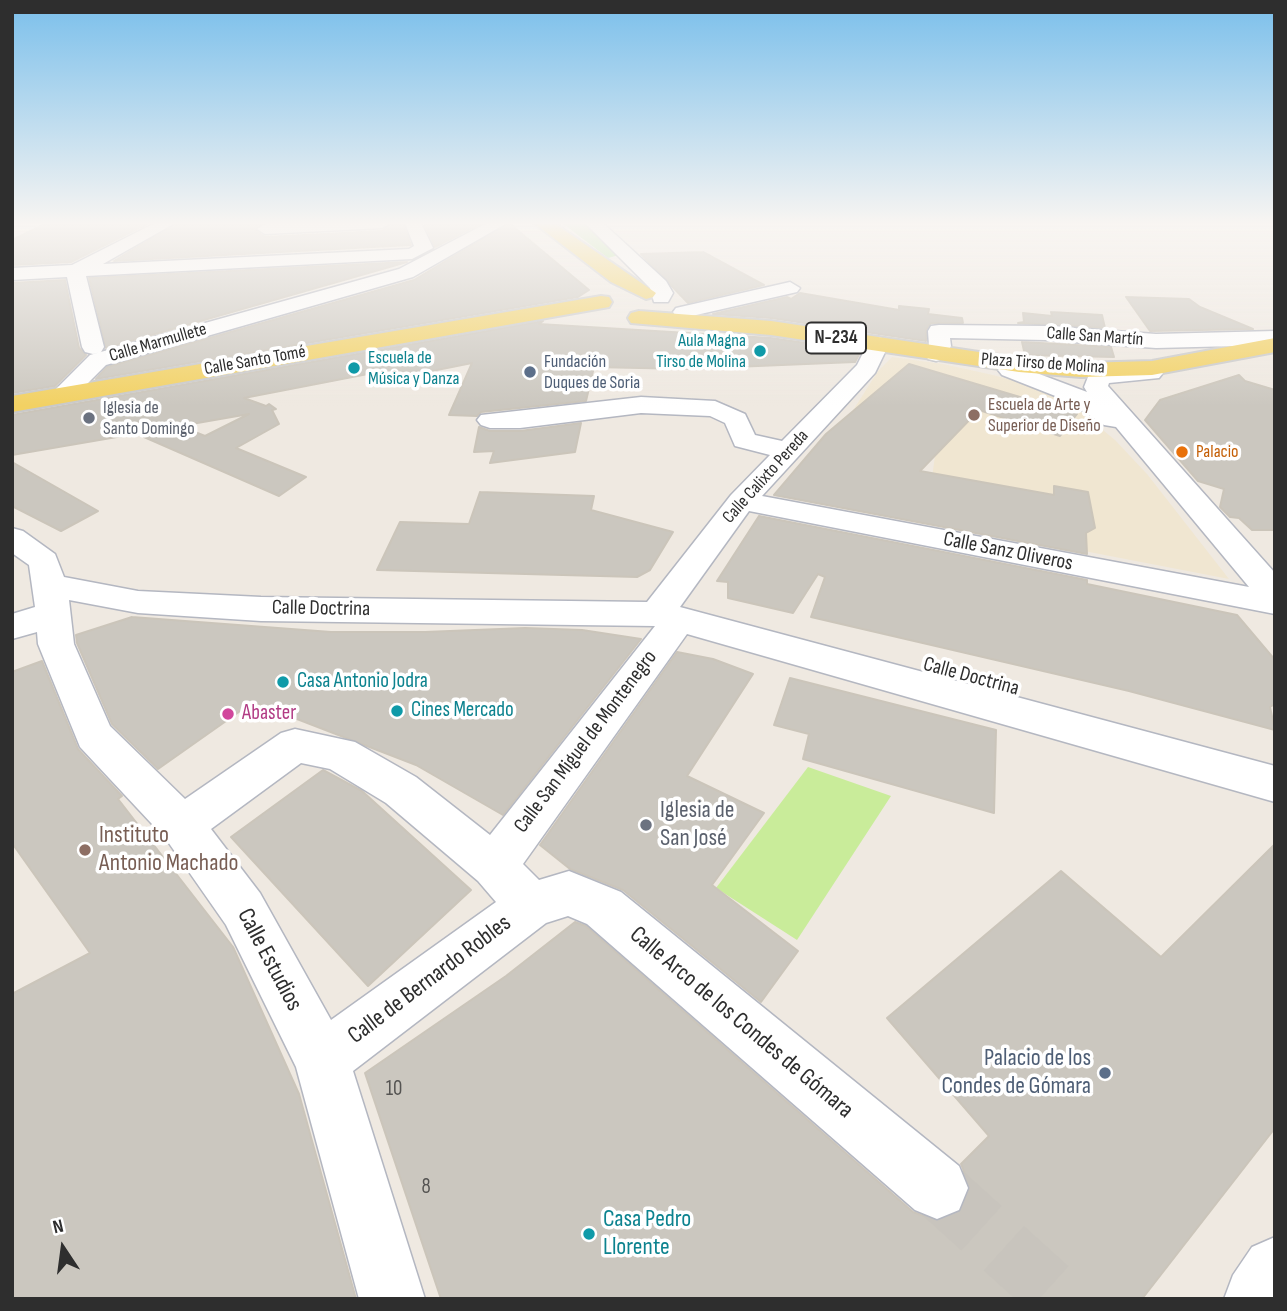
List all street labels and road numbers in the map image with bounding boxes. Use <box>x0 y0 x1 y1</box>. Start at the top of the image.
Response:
street label: Calle Marmullete <box>107 319 209 367</box>
road number: N-234 <box>806 322 866 354</box>
street label: Calle San Martín <box>1046 323 1144 351</box>
street label: Calle Santo Tomé <box>203 341 307 381</box>
street label: Plaza Tirso de Molina <box>980 349 1106 379</box>
street label: Calle Calixto Pereda <box>718 426 814 528</box>
street label: Calle Sanz Oliveros <box>941 527 1075 577</box>
street label: Calle Doctrina <box>272 596 370 622</box>
street label: Calle San Miguel de Montenegro <box>509 646 663 838</box>
street label: Calle Doctrina <box>920 652 1022 702</box>
street label: Calle Estudios <box>230 904 308 1016</box>
street label: Calle de Bernardo Robles <box>343 909 517 1051</box>
street label: Calle Arco de los Condes de Gómara <box>623 921 859 1125</box>

